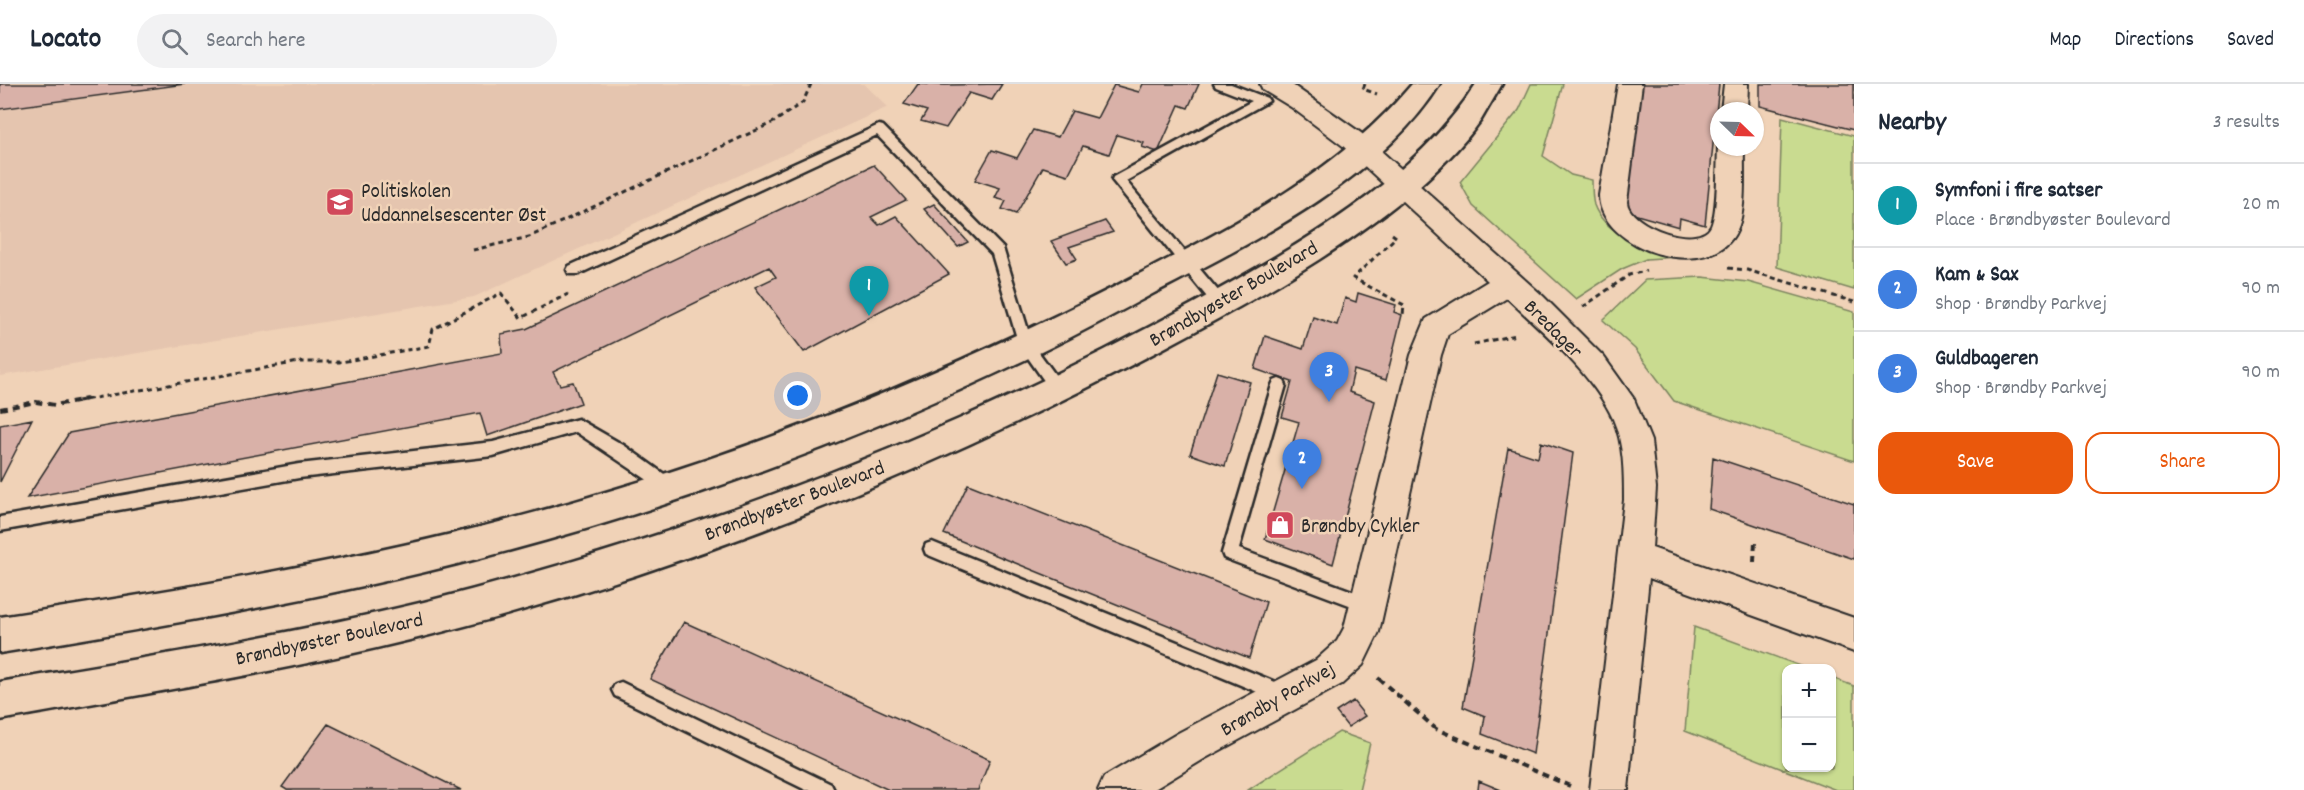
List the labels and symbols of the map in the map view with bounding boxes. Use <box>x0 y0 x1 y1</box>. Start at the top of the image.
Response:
north arrow <box>1710 102 1764 156</box>
place label: Politiskolen Uddannelsescenter Øst <box>361 178 546 232</box>
school or university icon: Politiskolen Uddannelsescenter Øst <box>324 186 356 218</box>
street label: Brøndbyøster Boulevard <box>1144 235 1325 356</box>
pin: 1 <box>850 266 888 316</box>
street label: Bredager <box>1515 294 1588 367</box>
pin: 3 <box>1310 352 1348 402</box>
your location <box>783 381 812 410</box>
pin: 2 <box>1282 440 1322 489</box>
street label: Brøndbyøster Boulevard <box>701 455 890 551</box>
shop icon: Brøndby Cykler <box>1264 509 1296 541</box>
place label: Brøndby Cykler <box>1301 513 1420 543</box>
street label: Brøndbyøster Boulevard <box>233 606 426 675</box>
street label: Brøndby Parkvej <box>1215 656 1342 746</box>

